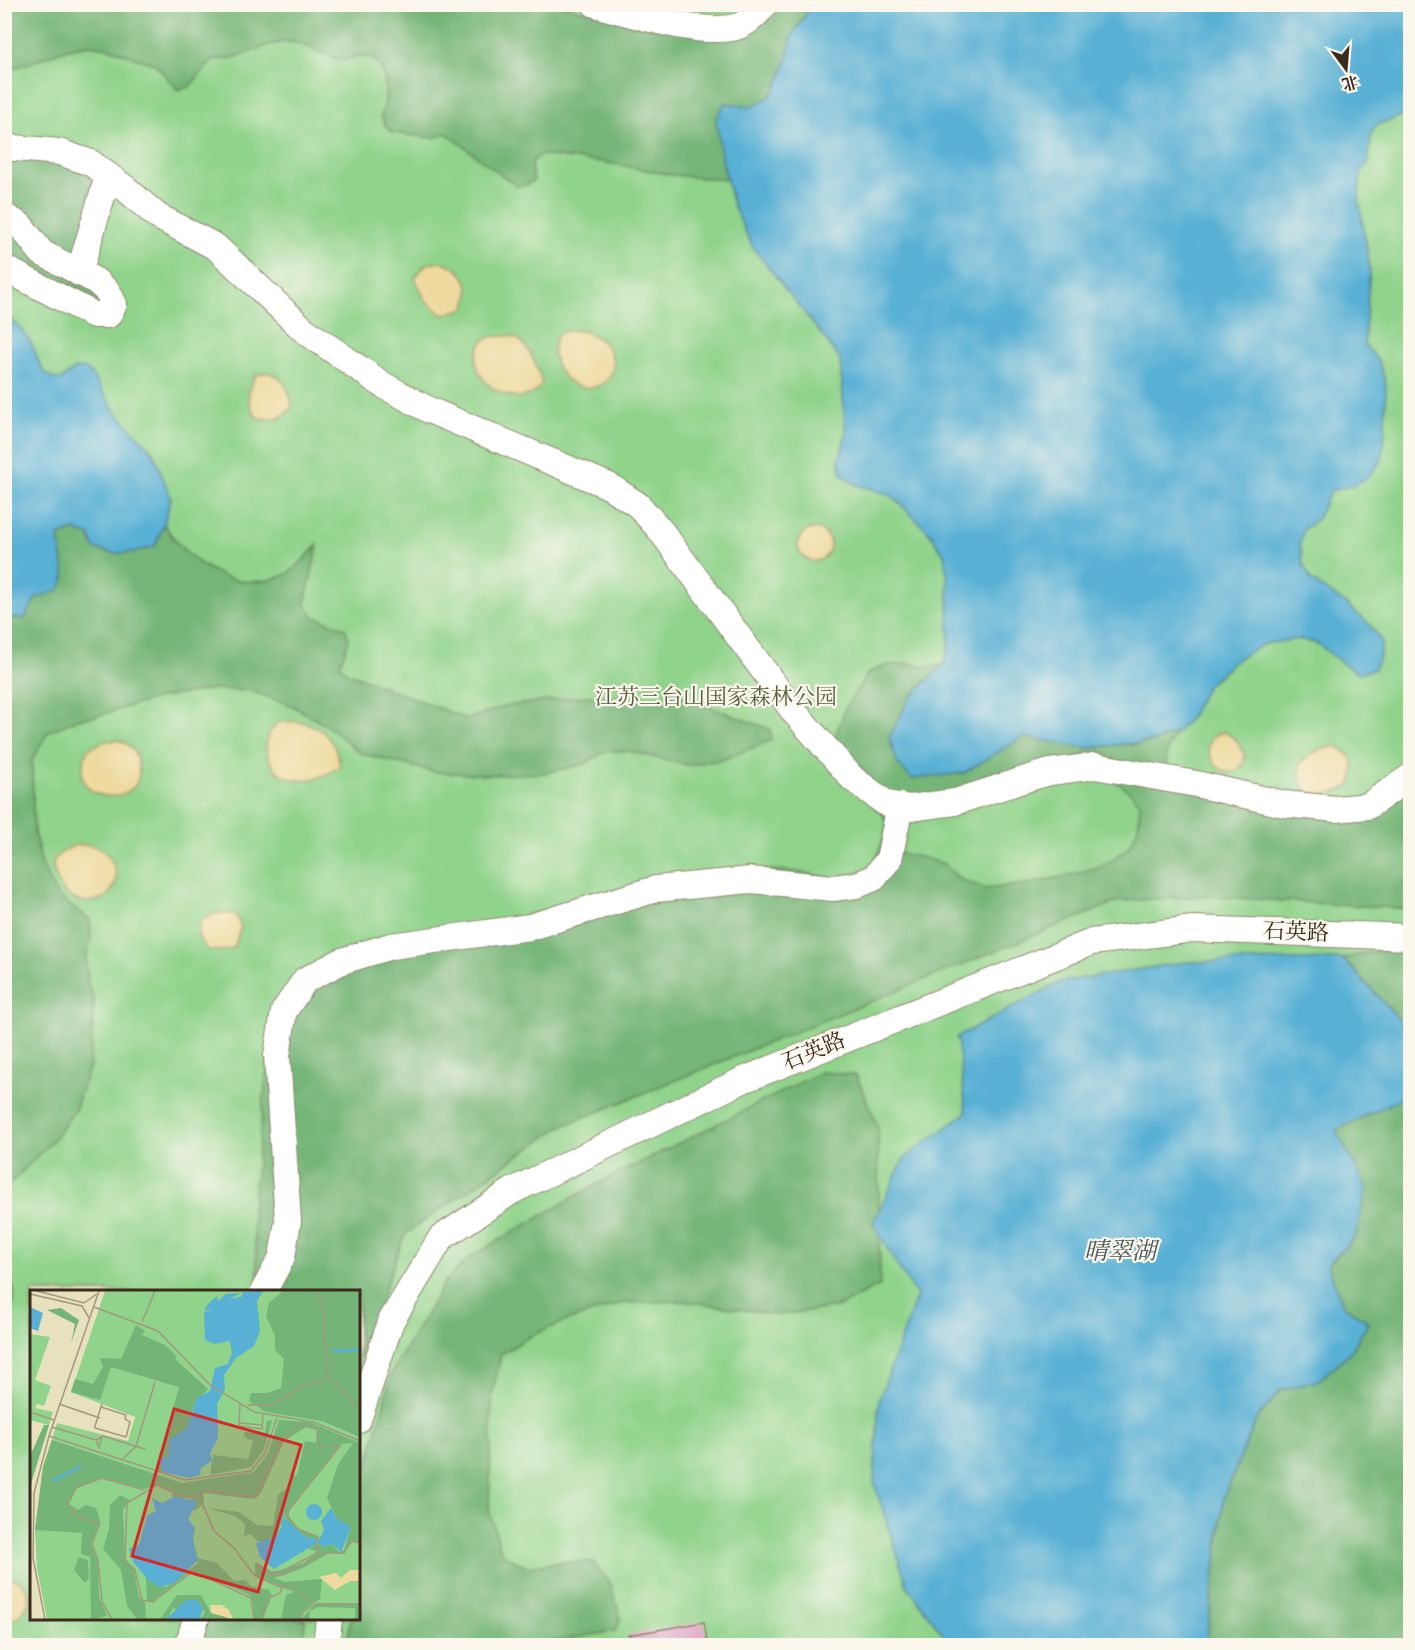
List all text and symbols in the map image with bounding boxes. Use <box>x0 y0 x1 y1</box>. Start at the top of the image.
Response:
north arrow <box>1316 39 1376 99</box>
text: 北 <box>1339 70 1360 93</box>
park label: 江苏三台山国家森林公园 <box>595 684 837 712</box>
street label: 石英路 <box>1263 918 1329 948</box>
street label: 石英路 <box>778 1027 850 1077</box>
water label: 晴翠湖 <box>1084 1237 1160 1268</box>
inset map <box>30 1290 360 1620</box>

